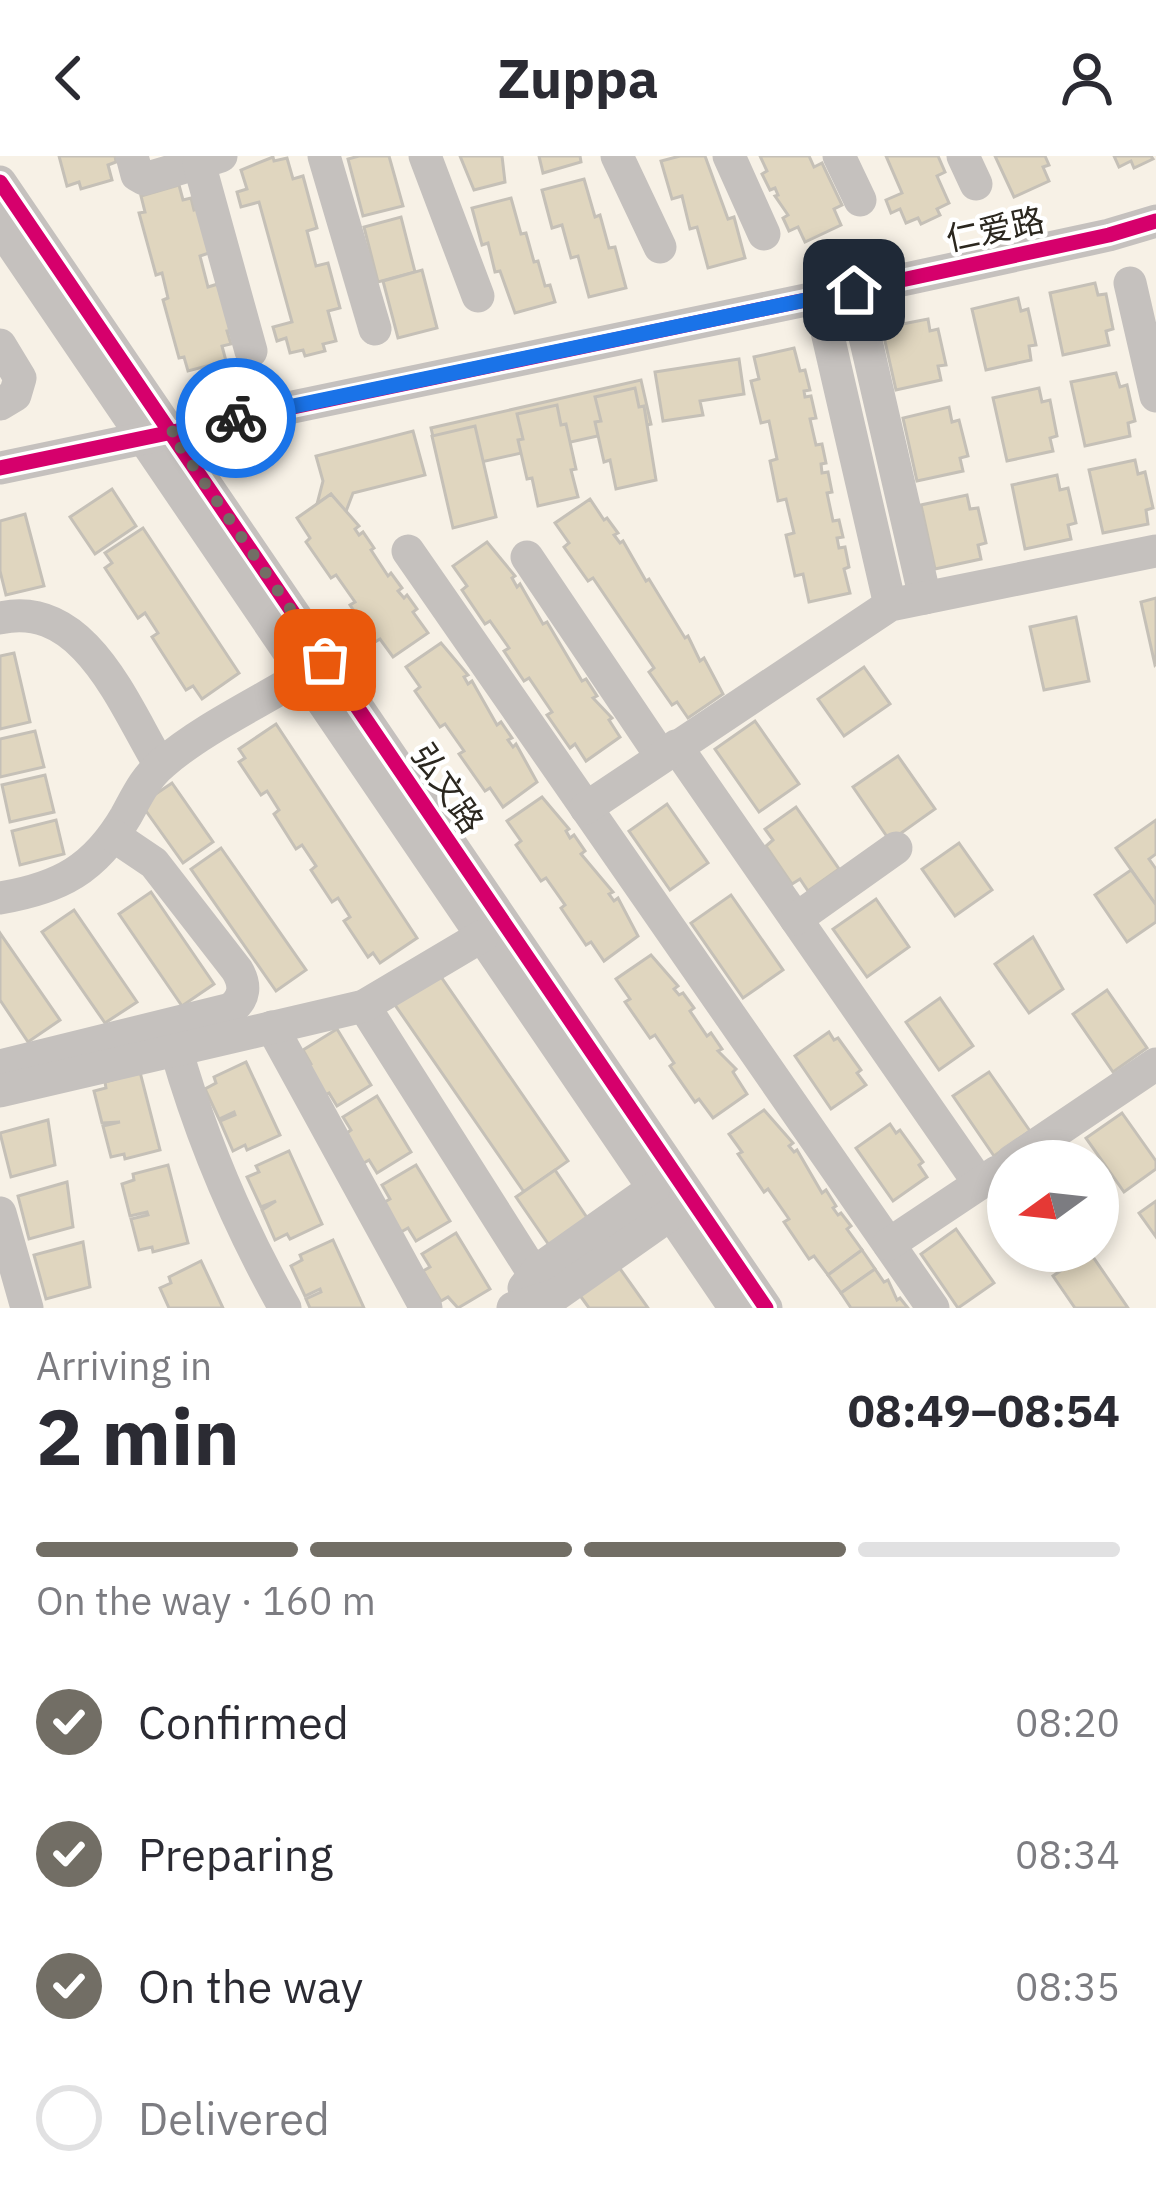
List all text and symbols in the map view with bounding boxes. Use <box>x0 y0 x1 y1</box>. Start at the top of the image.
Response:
text: Zuppa <box>497 43 659 113</box>
icon: back <box>36 45 102 111</box>
icon: person <box>1054 45 1120 111</box>
street label: 仁爱路 <box>942 197 1048 260</box>
pin <box>803 239 905 341</box>
icon: home <box>821 257 887 323</box>
courier <box>176 358 296 478</box>
icon: bike <box>203 385 269 451</box>
pin <box>274 609 376 711</box>
icon: bag <box>292 627 358 693</box>
street label: 弘文路 <box>403 735 494 841</box>
north arrow <box>987 1140 1119 1272</box>
map controls <box>987 1140 1119 1272</box>
text: Arriving in <box>36 1340 212 1391</box>
text: 08:49–08:54 <box>848 1381 1120 1439</box>
text: 2 min <box>36 1385 240 1486</box>
text: On the way · 160 m <box>36 1575 376 1626</box>
icon: check <box>36 1689 102 1755</box>
text: Confirmed <box>138 1693 349 1751</box>
text: 08:20 <box>1015 1697 1120 1748</box>
icon: check <box>36 1821 102 1887</box>
text: Preparing <box>138 1825 333 1883</box>
text: 08:34 <box>1015 1829 1120 1880</box>
icon: check <box>36 1953 102 2019</box>
text: On the way <box>138 1957 363 2015</box>
text: 08:35 <box>1015 1961 1120 2012</box>
text: Delivered <box>138 2089 330 2147</box>

